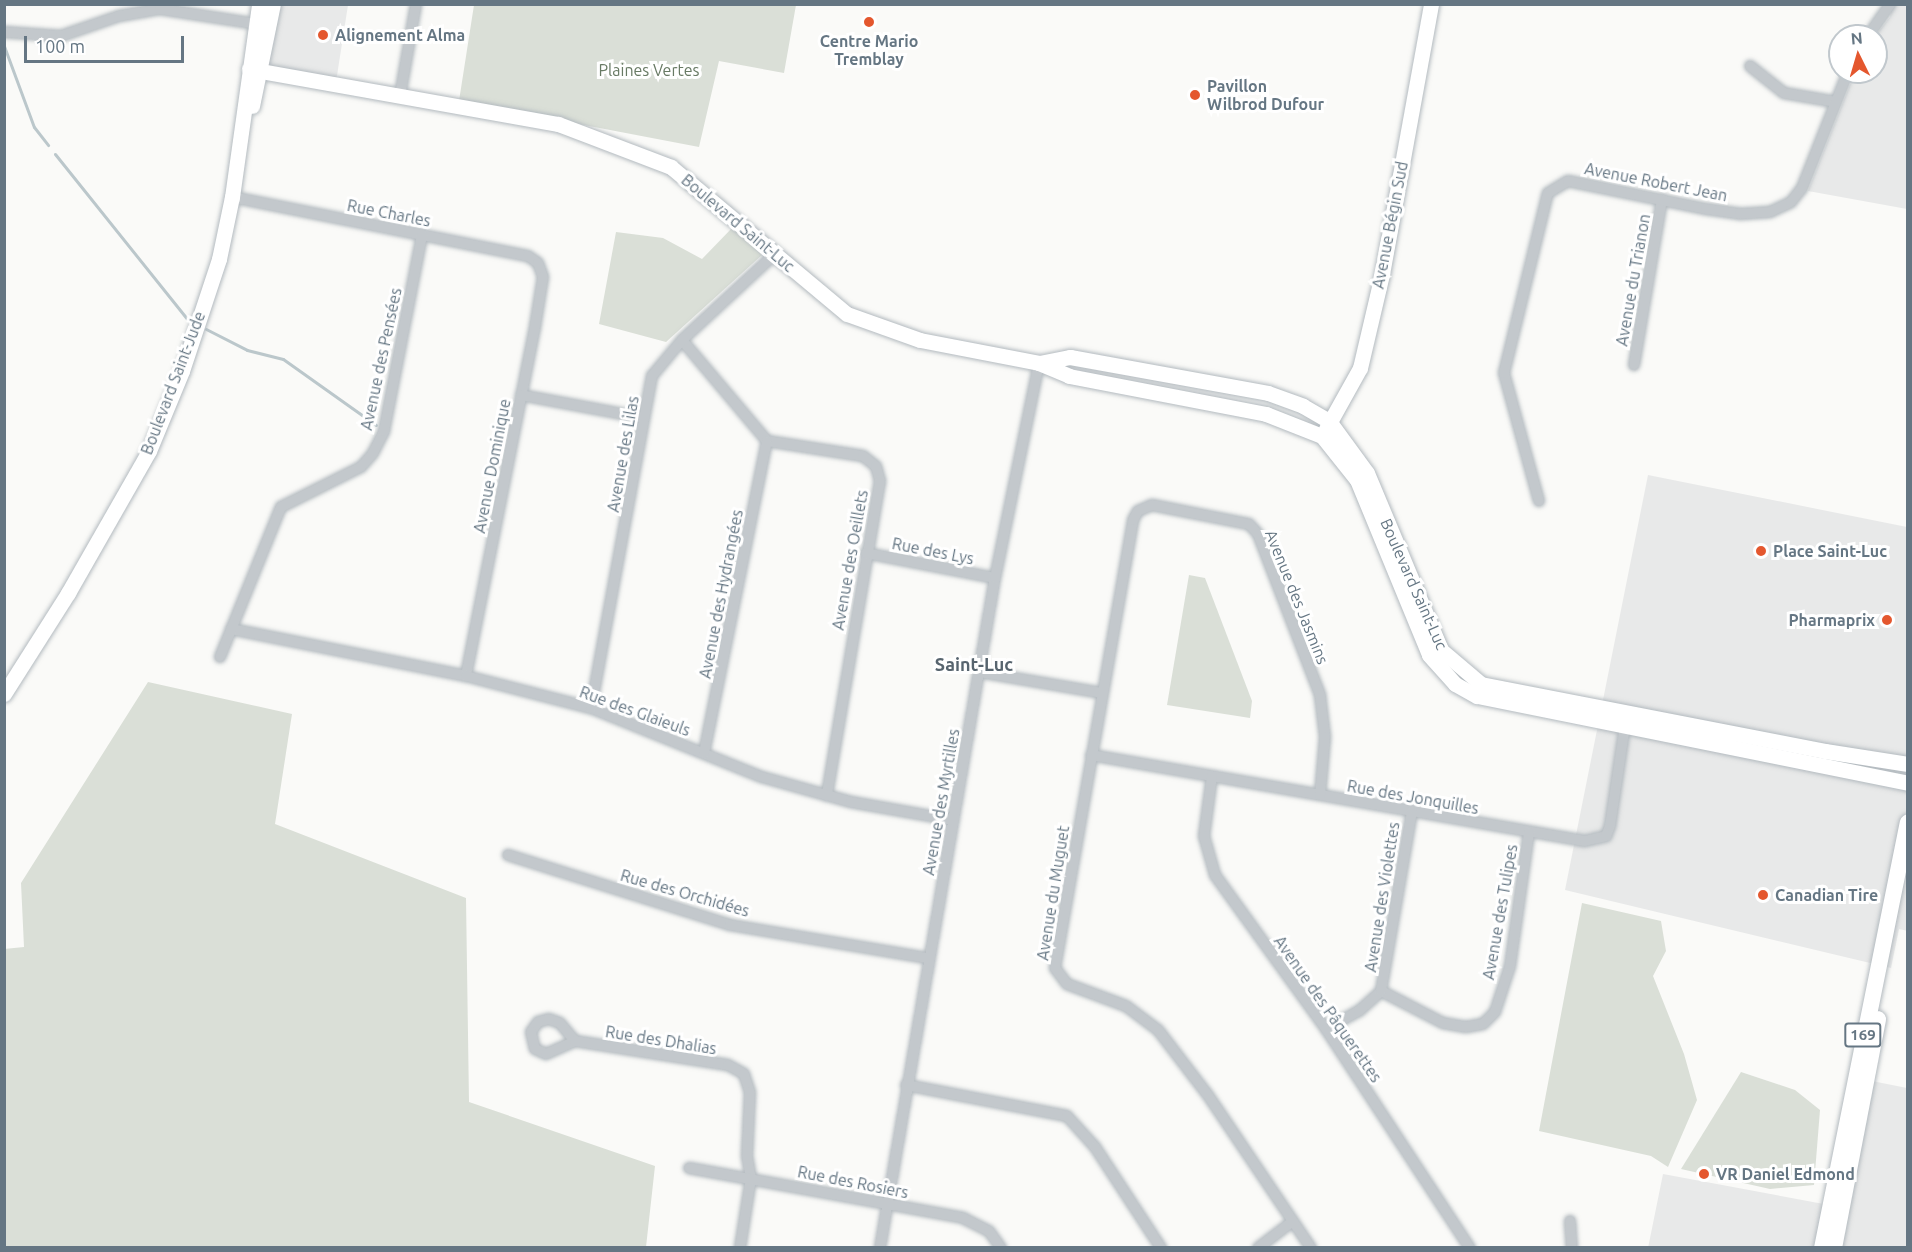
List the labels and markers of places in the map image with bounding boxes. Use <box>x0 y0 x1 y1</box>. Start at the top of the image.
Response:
marker: Centre Mario Tremblay <box>862 15 876 29</box>
place label: Alignement Alma <box>335 25 465 45</box>
marker: Alignement Alma <box>316 28 330 42</box>
place label: Centre Mario Tremblay <box>820 31 918 69</box>
place label: Pavillon Wilbrod Dufour <box>1207 76 1324 114</box>
marker: Pavillon Wilbrod Dufour <box>1188 88 1202 102</box>
place label: Place Saint-Luc <box>1773 541 1887 561</box>
marker: Place Saint-Luc <box>1754 544 1768 558</box>
place label: Pharmaprix <box>1788 610 1875 630</box>
marker: Pharmaprix <box>1880 613 1894 627</box>
place label: Canadian Tire <box>1775 885 1878 905</box>
marker: Canadian Tire <box>1756 888 1770 902</box>
place label: VR Daniel Edmond <box>1716 1164 1855 1184</box>
marker: VR Daniel Edmond <box>1697 1167 1711 1181</box>

